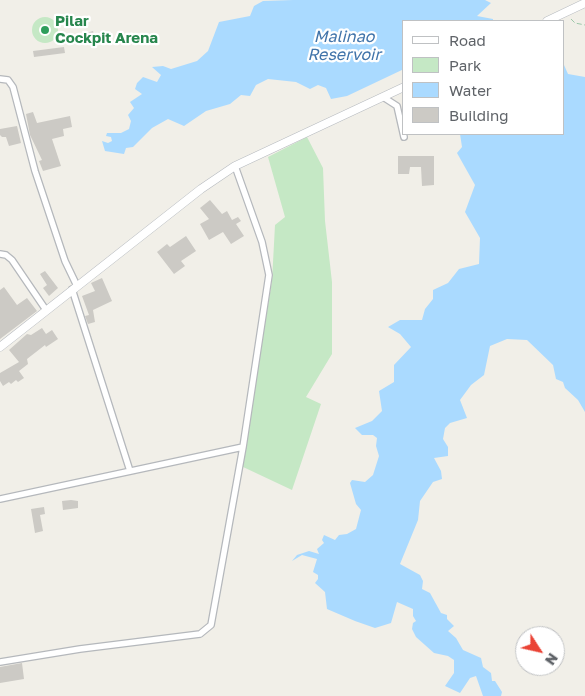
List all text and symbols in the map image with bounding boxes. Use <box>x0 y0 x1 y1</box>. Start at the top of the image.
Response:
place label: Pilar Cockpit Arena <box>55 12 158 47</box>
legend <box>402 20 565 135</box>
marker: Pilar Cockpit Arena <box>39 24 51 36</box>
water label: Malinao Reservoir <box>307 27 381 65</box>
text: Road <box>449 31 486 49</box>
text: Park <box>449 56 481 74</box>
text: Water <box>449 81 492 99</box>
text: Building <box>449 106 509 124</box>
north arrow <box>515 626 565 676</box>
text: N <box>542 650 562 669</box>

